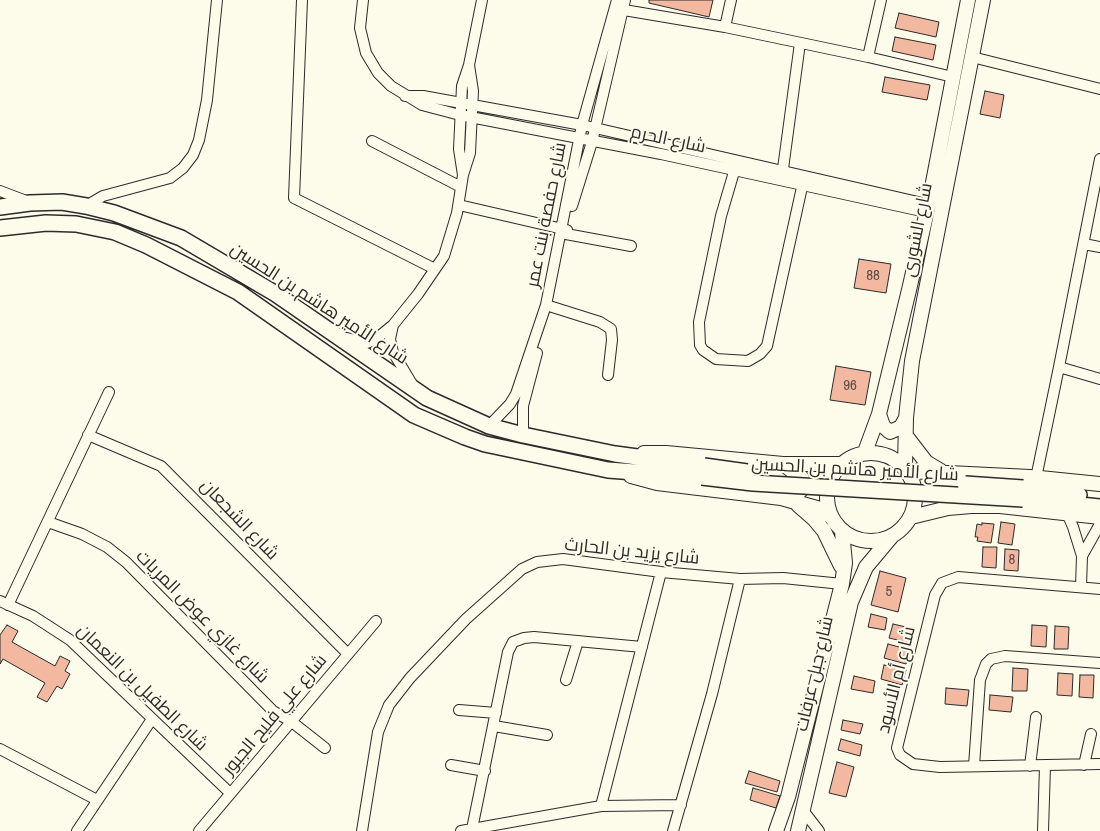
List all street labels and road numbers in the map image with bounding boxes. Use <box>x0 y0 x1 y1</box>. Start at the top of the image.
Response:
street label: شارع الحرم <box>628 122 708 158</box>
street label: شارع حفصة بنت عمر <box>522 141 572 289</box>
street label: شارع الشورى <box>898 181 938 279</box>
street label: شارع الأمير هاشم بن الحسين <box>226 238 412 370</box>
street label: شارع الأمير هاشم بن الحسين <box>751 454 959 486</box>
street label: شارع الشجعان <box>195 475 283 565</box>
street label: شارع يزيد بن الحارث <box>563 534 701 570</box>
street label: شارع غازي عوض المريات <box>131 546 273 688</box>
street label: شارع جبل عرفات <box>791 614 839 734</box>
street label: شارع الطفيل بن النعمان <box>72 620 212 756</box>
street label: شارع أم الأسود <box>873 624 921 736</box>
street label: شارع علي فليح الجبور <box>218 650 332 780</box>

